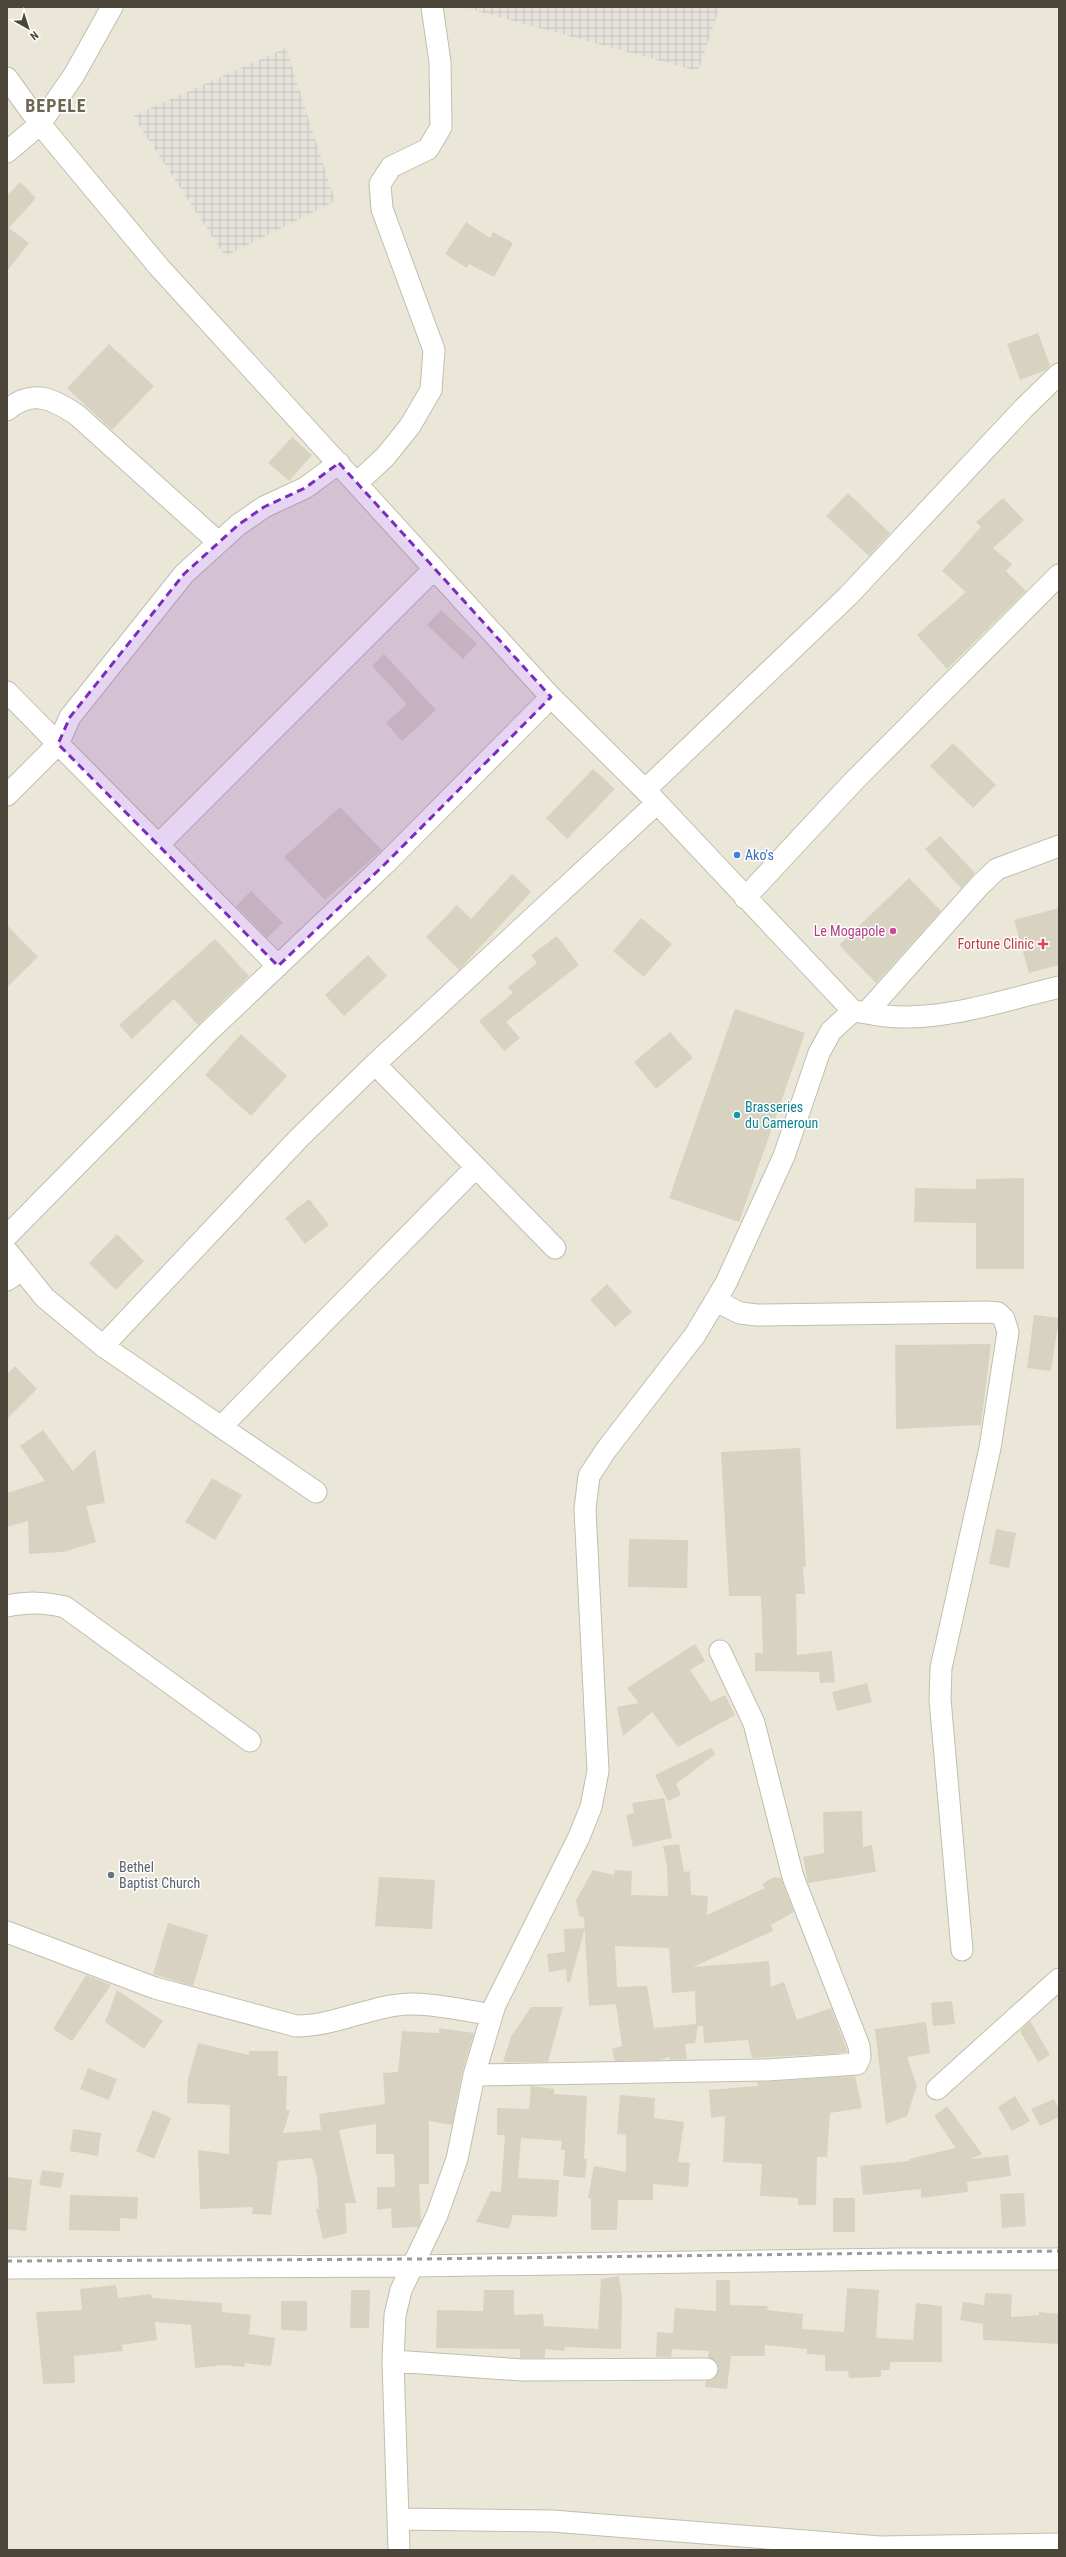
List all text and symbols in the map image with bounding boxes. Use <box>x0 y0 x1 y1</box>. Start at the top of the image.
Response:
north arrow <box>8 8 48 48</box>
text: N <box>27 28 41 43</box>
district label: BEPELE <box>25 95 87 116</box>
place label: Ako's <box>745 847 774 863</box>
marker: Ako's <box>732 850 742 860</box>
place label: Le Mogapole <box>814 923 885 939</box>
marker: Le Mogapole <box>888 926 898 936</box>
place label: Fortune Clinic <box>957 936 1034 952</box>
marker: Fortune Clinic <box>1037 938 1049 950</box>
place label: Brasseries du Cameroun <box>745 1099 818 1131</box>
marker: Brasseries du Cameroun <box>732 1110 742 1120</box>
place label: Bethel Baptist Church <box>119 1859 200 1891</box>
marker: Bethel Baptist Church <box>106 1870 116 1880</box>

